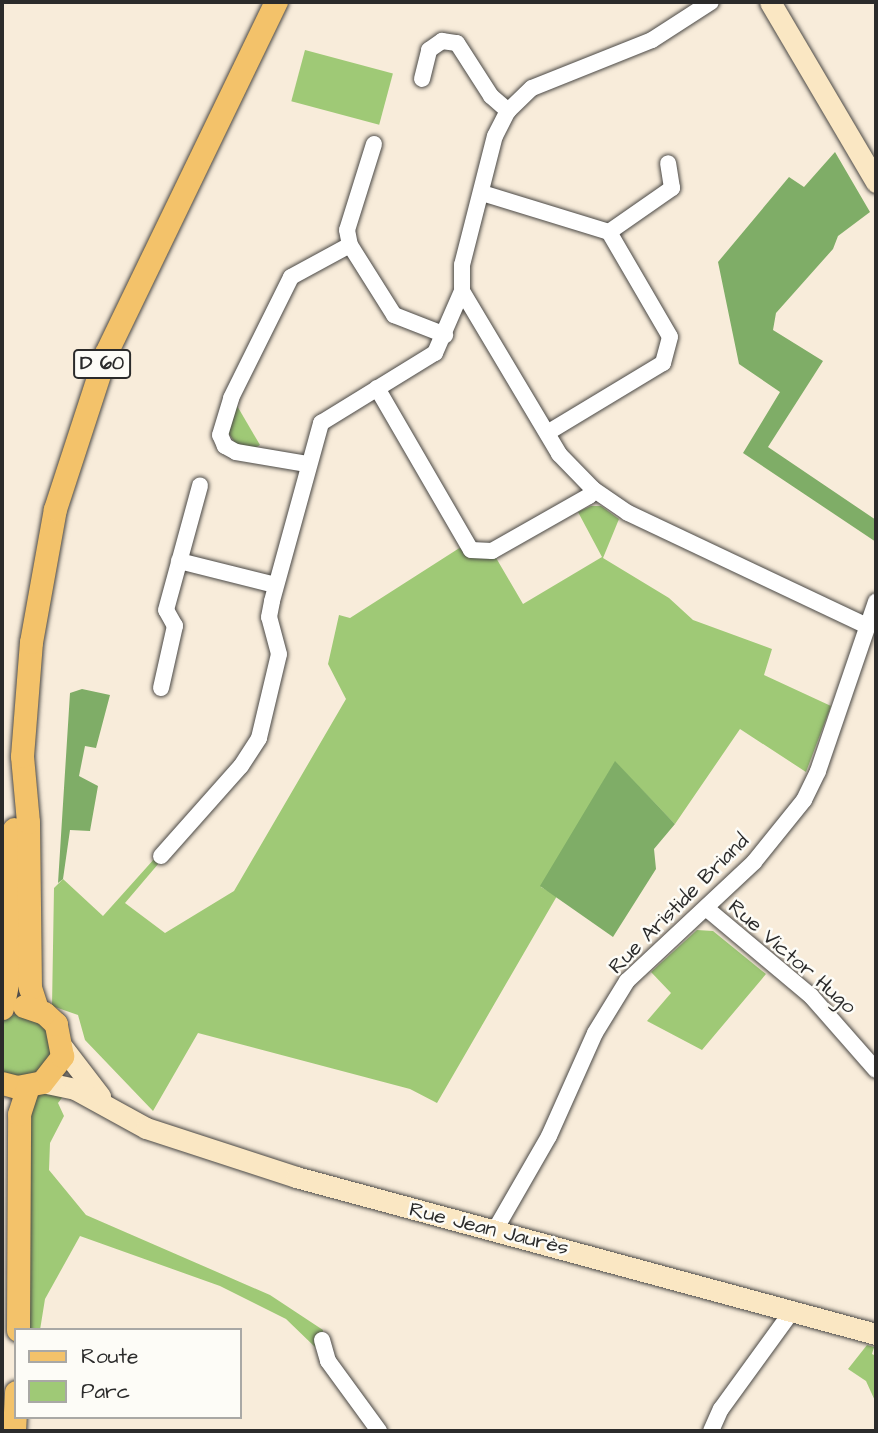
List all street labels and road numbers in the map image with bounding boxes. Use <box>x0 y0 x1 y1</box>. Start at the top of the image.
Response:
road number: D 60 <box>72 348 132 380</box>
street label: Rue Aristide Briand <box>604 829 754 979</box>
street label: Rue Victor Hugo <box>723 895 861 1019</box>
street label: Rue Jean Jaurès <box>407 1197 571 1261</box>

